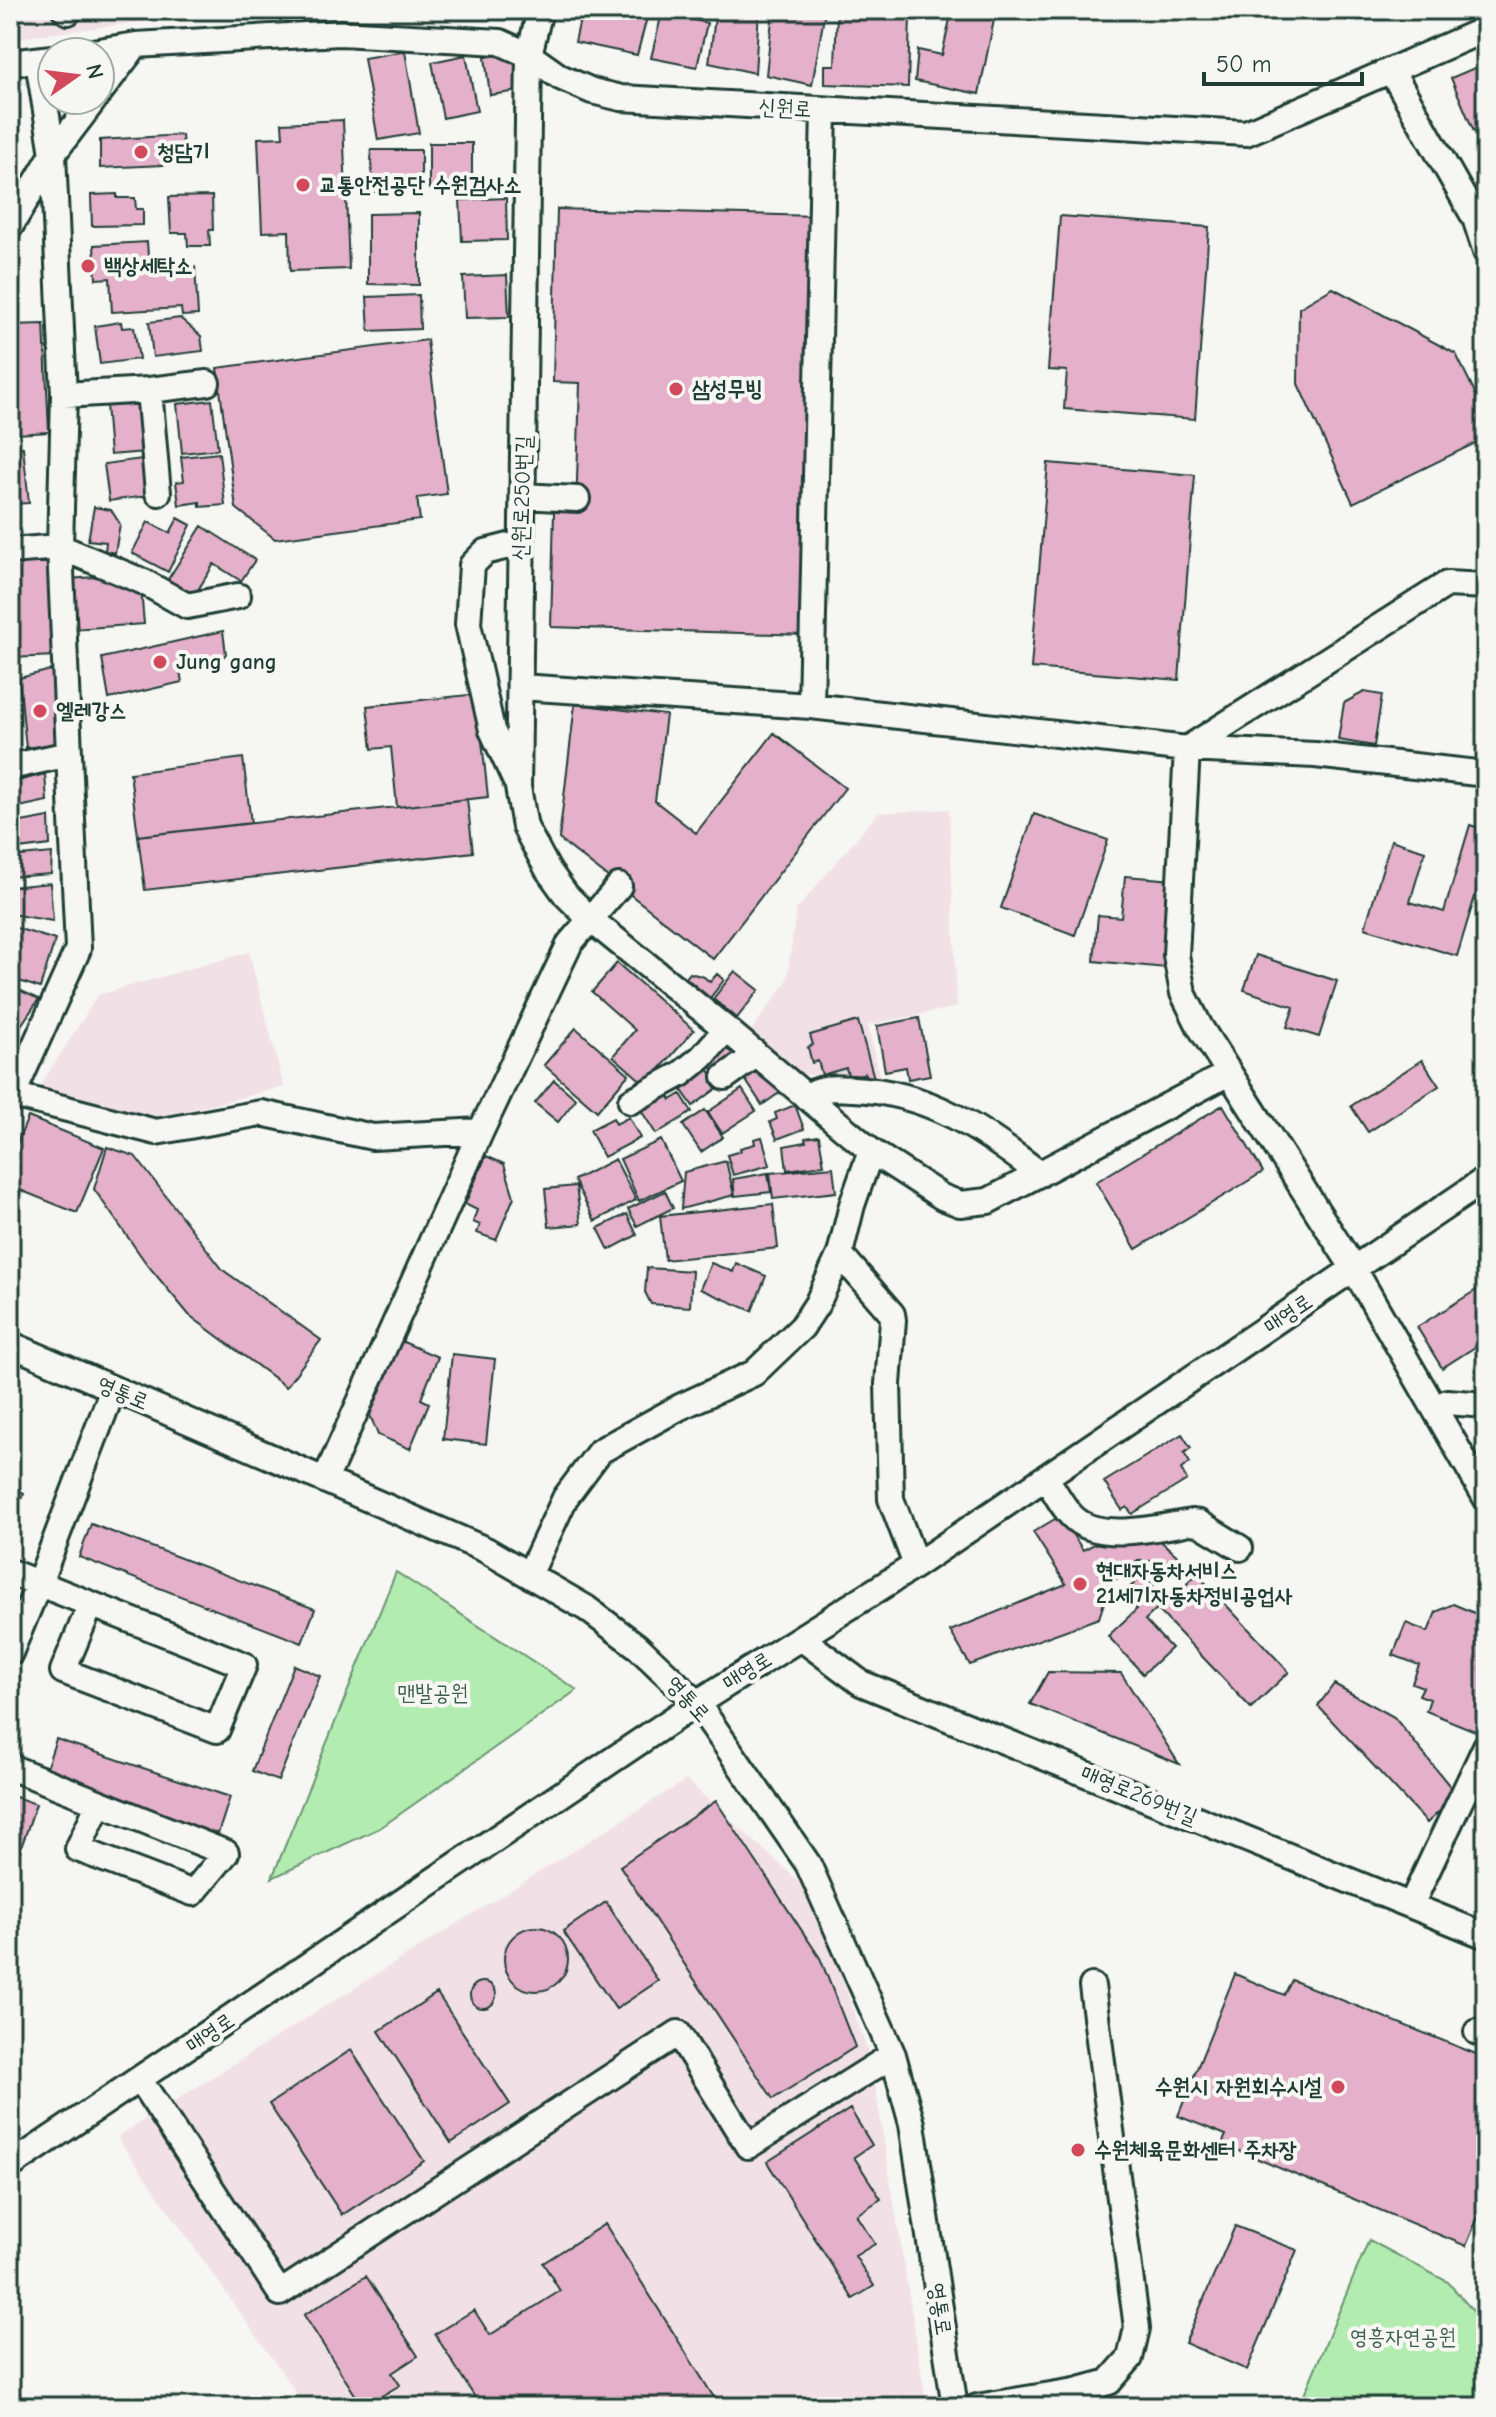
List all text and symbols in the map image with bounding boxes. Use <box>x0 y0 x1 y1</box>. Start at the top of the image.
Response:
north arrow <box>36 36 116 116</box>
scale bar <box>1204 36 1362 86</box>
text: 50 m <box>1216 50 1272 78</box>
text: N <box>80 61 109 82</box>
street label: 신원로 <box>758 94 812 122</box>
place label: 청담기 <box>157 139 210 165</box>
marker: 청담기 <box>132 143 150 161</box>
place label: 교통안전공단 수원검사소 <box>319 172 522 198</box>
marker: 교통안전공단 수원검사소 <box>294 176 312 194</box>
place label: 백상세탁소 <box>104 253 193 279</box>
marker: 백상세탁소 <box>79 257 97 275</box>
place label: 삼성무빙 <box>692 376 763 402</box>
marker: 삼성무빙 <box>667 380 685 398</box>
street label: 신원로250번길 <box>507 435 537 561</box>
place label: Jung gang <box>176 649 277 675</box>
marker: Jung gang <box>151 653 169 671</box>
place label: 엘레강스 <box>56 698 127 724</box>
marker: 엘레강스 <box>31 702 49 720</box>
street label: 매영로 <box>1259 1288 1317 1340</box>
street label: 영통로 <box>93 1371 153 1415</box>
place label: 현대자동차서비스 21세기자동차정비공업사 <box>1096 1558 1293 1609</box>
marker: 현대자동차서비스 21세기자동차정비공업사 <box>1071 1575 1089 1593</box>
street label: 매영로 <box>718 1646 776 1696</box>
street label: 영통로 <box>661 1671 715 1727</box>
park label: 맨발공원 <box>398 1680 468 1706</box>
street label: 매영로269번길 <box>1077 1760 1201 1830</box>
street label: 매영로 <box>181 2007 239 2059</box>
place label: 수원시 자원회수시설 <box>1155 2074 1322 2100</box>
marker: 수원시 자원회수시설 <box>1329 2078 1347 2096</box>
place label: 수원체육문화센터 주차장 <box>1094 2137 1297 2163</box>
marker: 수원체육문화센터 주차장 <box>1069 2141 1087 2159</box>
street label: 영통로 <box>923 2281 957 2337</box>
park label: 영흥자연공원 <box>1350 2324 1456 2350</box>

